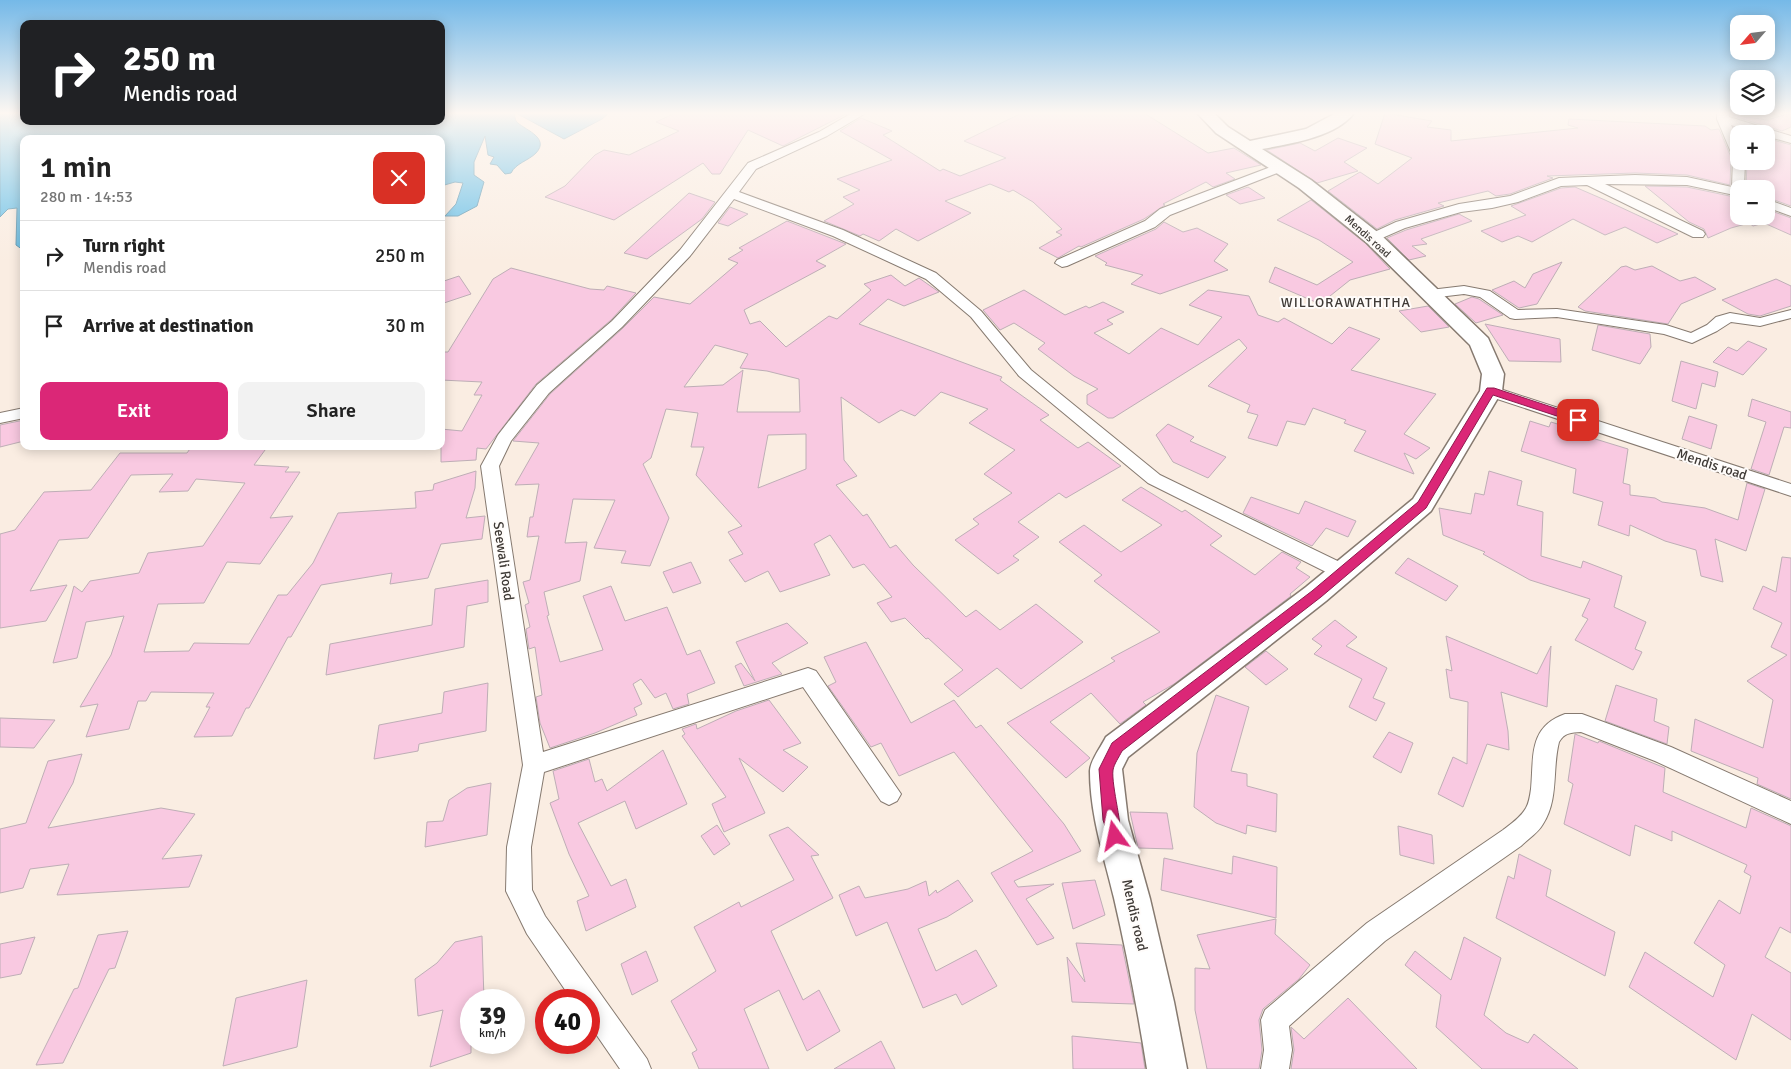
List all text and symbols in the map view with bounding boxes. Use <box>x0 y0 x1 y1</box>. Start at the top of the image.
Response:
north arrow <box>1730 15 1775 60</box>
map controls <box>1730 15 1775 225</box>
text: 250 m <box>123 37 216 80</box>
icon: right <box>40 40 105 105</box>
button: layers <box>1730 70 1775 115</box>
text: Mendis road <box>123 80 238 107</box>
button: + <box>1730 125 1775 170</box>
text: 1 min <box>40 149 112 186</box>
button: close <box>373 152 425 204</box>
button: − <box>1730 180 1775 225</box>
text: 280 m · 14:53 <box>40 187 133 207</box>
street label: Mendis road <box>1342 212 1393 260</box>
text: Turn right <box>83 234 165 258</box>
icon: right <box>40 242 68 270</box>
text: 250 m <box>375 244 425 268</box>
text: Mendis road <box>83 258 166 278</box>
district label: WILLORAWATHTHA <box>1281 294 1411 311</box>
icon: arrive <box>40 312 68 340</box>
text: Arrive at destination <box>83 314 254 338</box>
text: 30 m <box>385 314 425 338</box>
button: Exit <box>40 382 228 440</box>
button: Share <box>238 382 425 440</box>
pin <box>1557 399 1599 441</box>
icon: arrive <box>1564 406 1592 434</box>
street label: Mendis road <box>1675 445 1749 484</box>
street label: Seewali Road <box>490 520 517 602</box>
position arrow <box>1088 809 1140 861</box>
street label: Mendis road <box>1118 878 1151 953</box>
speed limit sign: 40 <box>535 989 600 1054</box>
text: 39 <box>479 1000 506 1031</box>
text: km/h <box>479 1026 506 1041</box>

